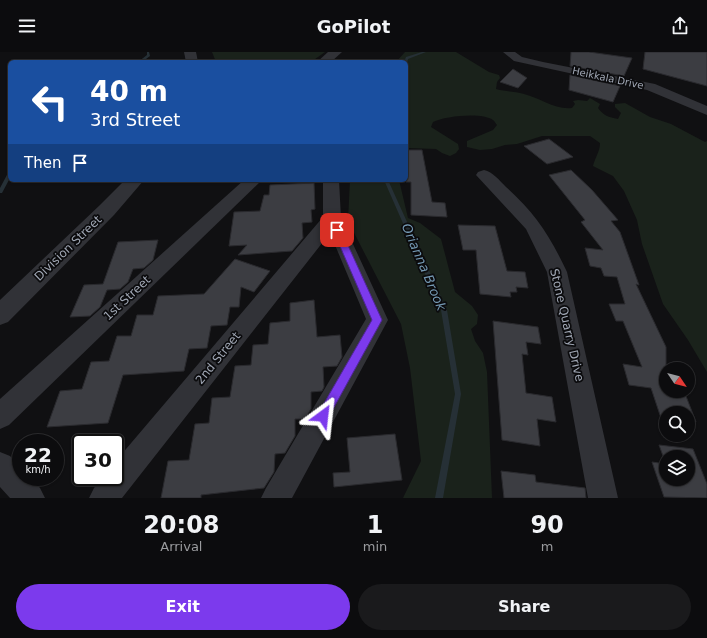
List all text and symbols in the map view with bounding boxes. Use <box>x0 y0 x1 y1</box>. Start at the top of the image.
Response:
icon: menu <box>16 15 38 37</box>
icon: share <box>669 15 691 37</box>
text: GoPilot <box>317 16 390 37</box>
street label: Heikkala Drive <box>571 65 645 91</box>
text: 40 m <box>90 75 168 108</box>
icon: left <box>24 76 76 128</box>
text: 3rd Street <box>90 109 180 130</box>
icon: arrive <box>69 152 91 174</box>
text: Then <box>24 154 61 172</box>
street label: Division Street <box>32 212 105 284</box>
pin <box>320 213 354 247</box>
icon: arrive <box>326 219 348 241</box>
water label: Orianna Brook <box>399 221 449 313</box>
street label: Stone Quarry Drive <box>547 267 587 383</box>
street label: 1st Street <box>101 273 154 323</box>
street label: 2nd Street <box>193 329 243 387</box>
north arrow <box>659 362 695 398</box>
map controls <box>659 362 695 486</box>
position arrow <box>302 395 344 437</box>
button: search <box>659 406 695 442</box>
speed limit sign: 30 <box>72 434 124 486</box>
text: 22 <box>24 443 52 467</box>
button: layers <box>659 450 695 486</box>
text: km/h <box>25 464 51 475</box>
text: 20:08 <box>143 511 220 539</box>
text: 1 <box>367 511 383 539</box>
text: 90 <box>530 511 564 539</box>
text: Arrival <box>160 539 202 554</box>
text: min <box>363 539 387 554</box>
text: m <box>541 539 553 554</box>
button: Exit <box>16 584 350 630</box>
button: Share <box>358 584 691 630</box>

